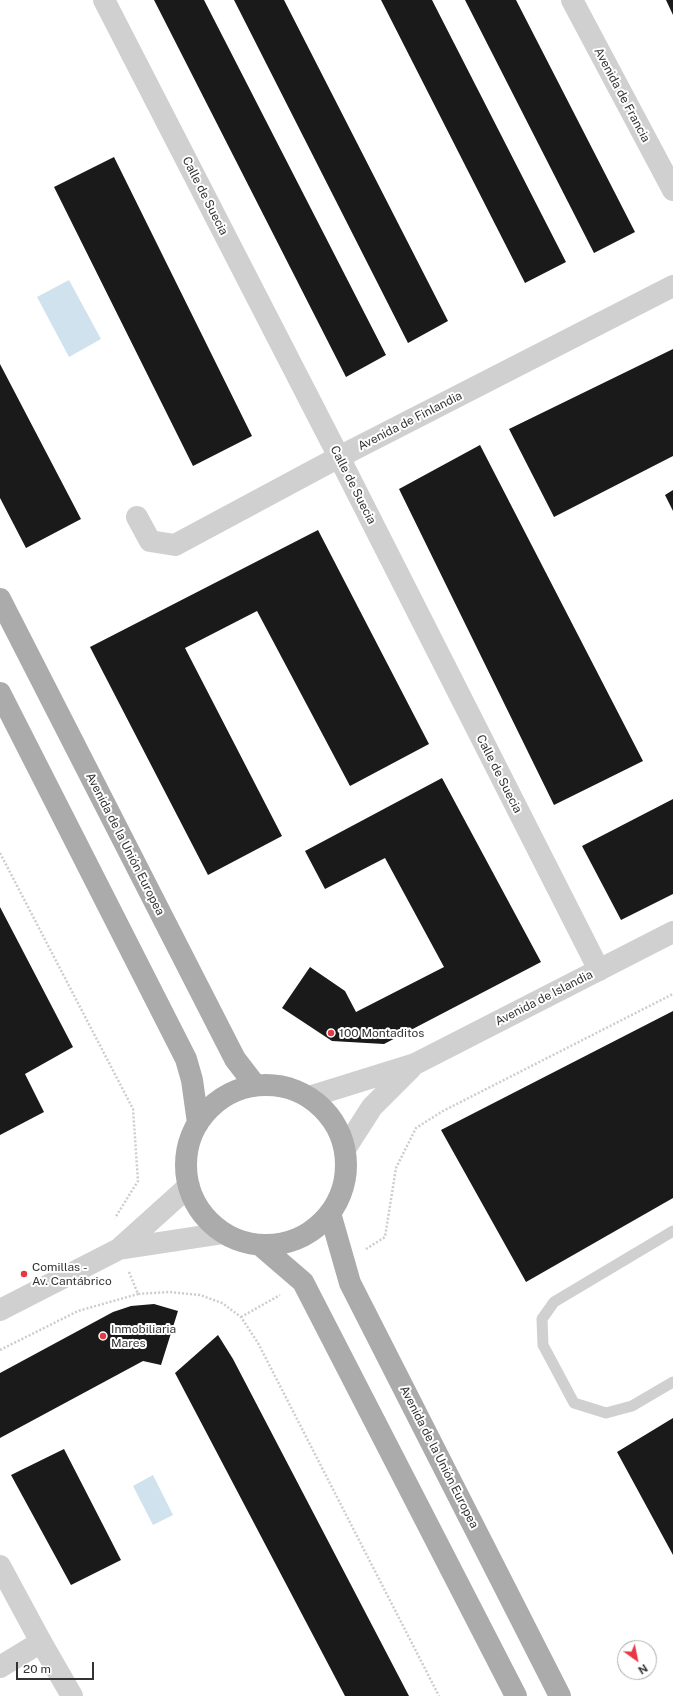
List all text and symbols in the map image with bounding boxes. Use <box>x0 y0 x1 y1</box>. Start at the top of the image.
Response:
street label: Avenida de Francia <box>591 45 653 145</box>
street label: Calle de Suecia <box>179 154 231 238</box>
street label: Avenida de Finlandia <box>355 388 465 454</box>
street label: Calle de Suecia <box>327 443 379 527</box>
street label: Calle de Suecia <box>473 732 525 816</box>
street label: Avenida de la Unión Europea <box>83 770 167 918</box>
street label: Avenida de Islandia <box>493 967 595 1029</box>
place label: 100 Montaditos <box>339 1026 424 1040</box>
marker: 100 Montaditos <box>326 1028 336 1038</box>
place label: Comillas - Av. Cantábrico <box>32 1260 112 1288</box>
marker: Comillas - Av. Cantábrico <box>19 1269 29 1279</box>
place label: Inmobiliaria Mares <box>111 1322 176 1350</box>
marker: Inmobiliaria Mares <box>98 1331 108 1341</box>
street label: Avenida de la Unión Europea <box>397 1383 481 1531</box>
north arrow <box>617 1640 657 1680</box>
scale bar <box>18 1654 96 1680</box>
text: 20 m <box>23 1662 51 1676</box>
text: N <box>636 1662 650 1677</box>

